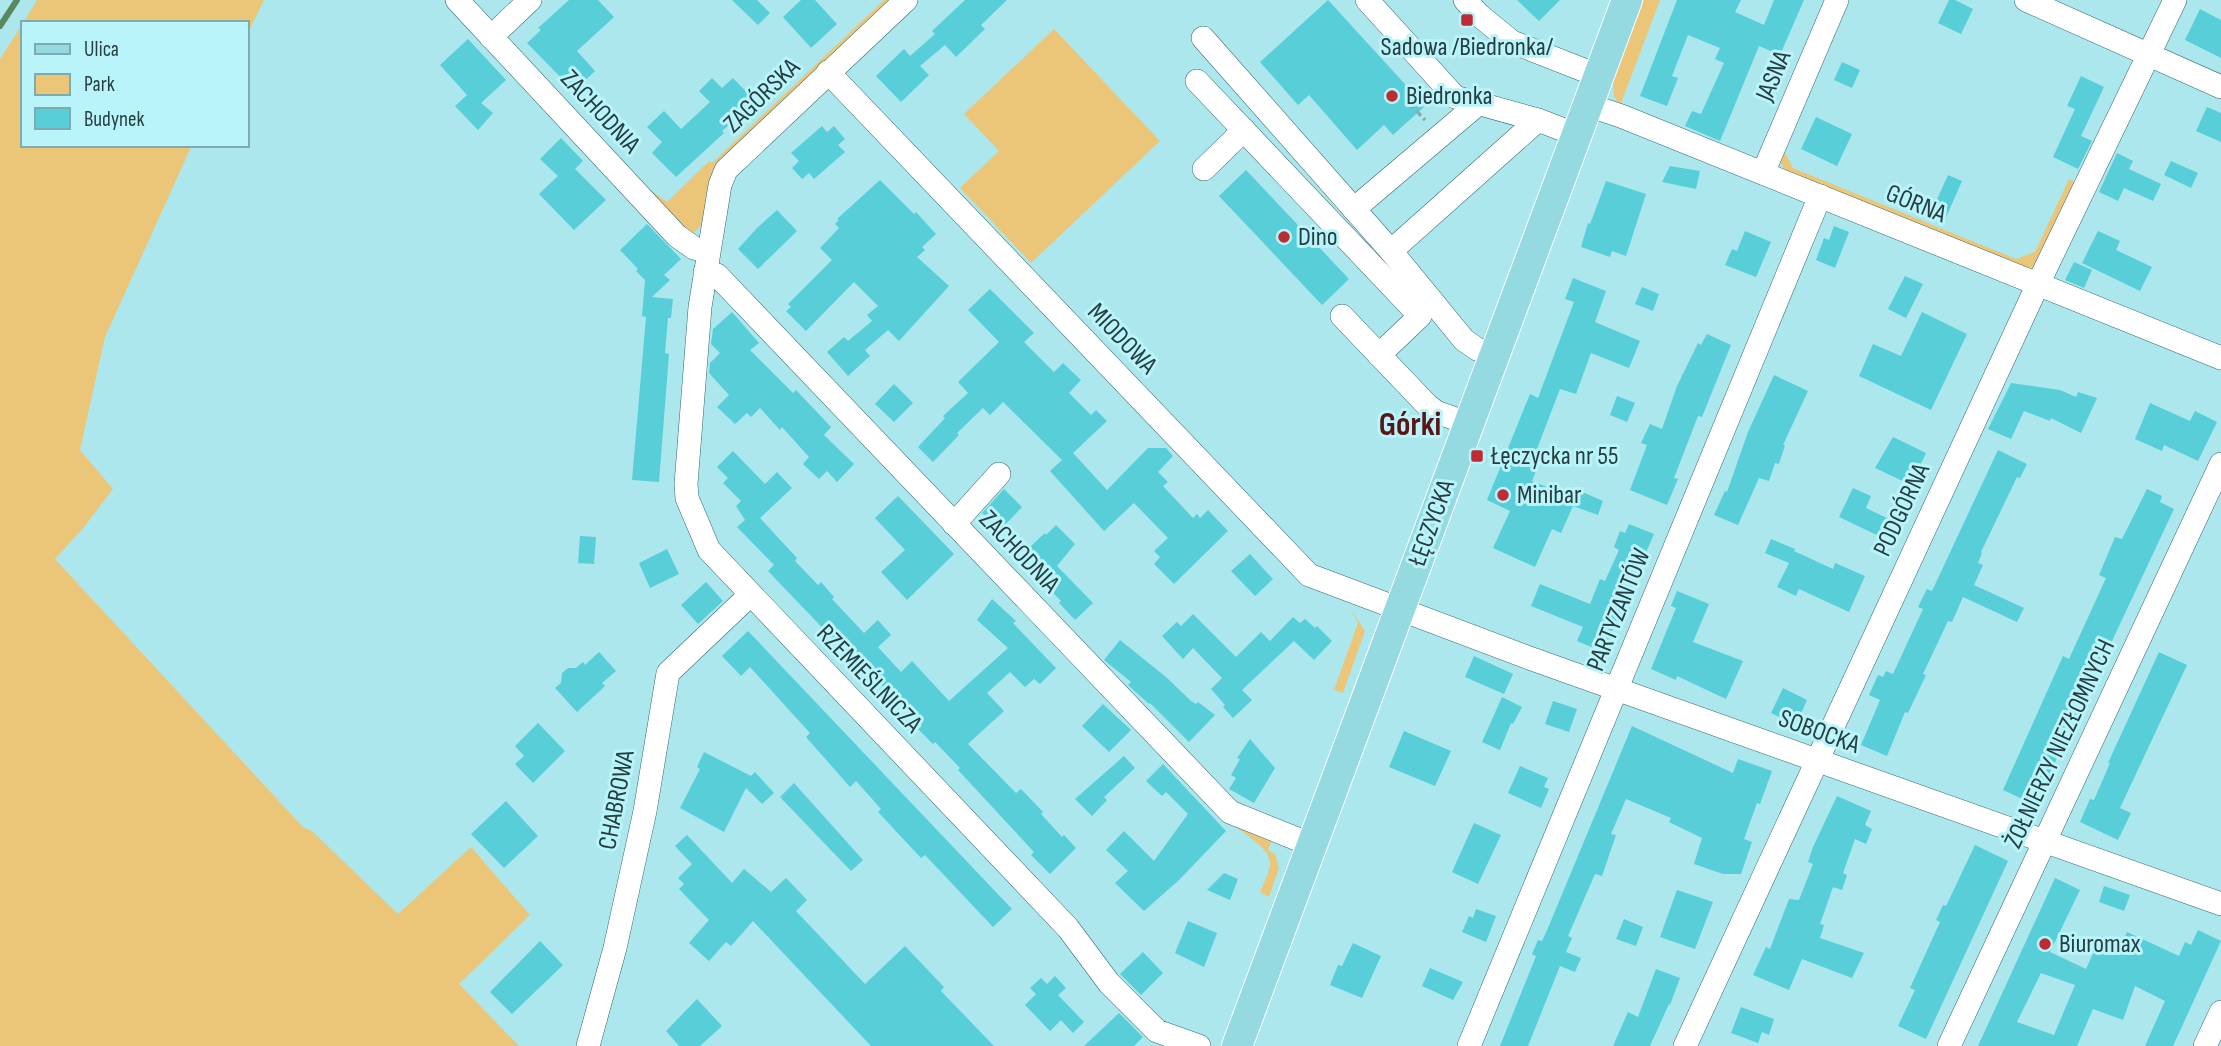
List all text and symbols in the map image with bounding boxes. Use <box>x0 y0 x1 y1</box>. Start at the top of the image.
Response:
marker: Sadowa /Biedronka/ <box>1459 12 1475 28</box>
legend <box>21 21 248 147</box>
place label: Sadowa /Biedronka/ <box>1381 32 1554 63</box>
text: Ulica <box>84 37 119 62</box>
street label: JASNA <box>1749 45 1799 107</box>
street label: ZAGÓRSKA <box>718 52 807 140</box>
street label: ZACHODNIA <box>554 64 647 161</box>
text: Park <box>84 72 115 97</box>
place label: Biedronka <box>1406 81 1493 112</box>
marker: Biedronka <box>1384 88 1400 104</box>
text: Budynek <box>84 107 144 132</box>
street label: GÓRNA <box>1881 178 1951 230</box>
place label: Dino <box>1298 222 1338 253</box>
marker: Dino <box>1276 229 1292 245</box>
street label: MIODOWA <box>1081 297 1164 381</box>
district label: Górki <box>1379 405 1441 445</box>
place label: Łęczycka nr 55 <box>1490 441 1618 472</box>
marker: Łęczycka nr 55 <box>1469 448 1485 464</box>
street label: PODGÓRNA <box>1867 458 1937 561</box>
street label: ŁĘCZYCKA <box>1402 475 1462 571</box>
place label: Minibar <box>1517 480 1582 511</box>
marker: Minibar <box>1495 487 1511 503</box>
street label: ZACHODNIA <box>972 504 1066 600</box>
street label: PARTYZANTÓW <box>1580 544 1658 676</box>
street label: RZEMIEŚLNICZA <box>810 618 929 740</box>
street label: ŻOŁNIERZY NIEZŁOMNYCH <box>1998 635 2122 853</box>
street label: SOBOCKA <box>1774 703 1865 761</box>
street label: CHABROWA <box>592 747 642 852</box>
place label: Biuromax <box>2059 929 2141 960</box>
marker: Biuromax <box>2037 936 2053 952</box>

